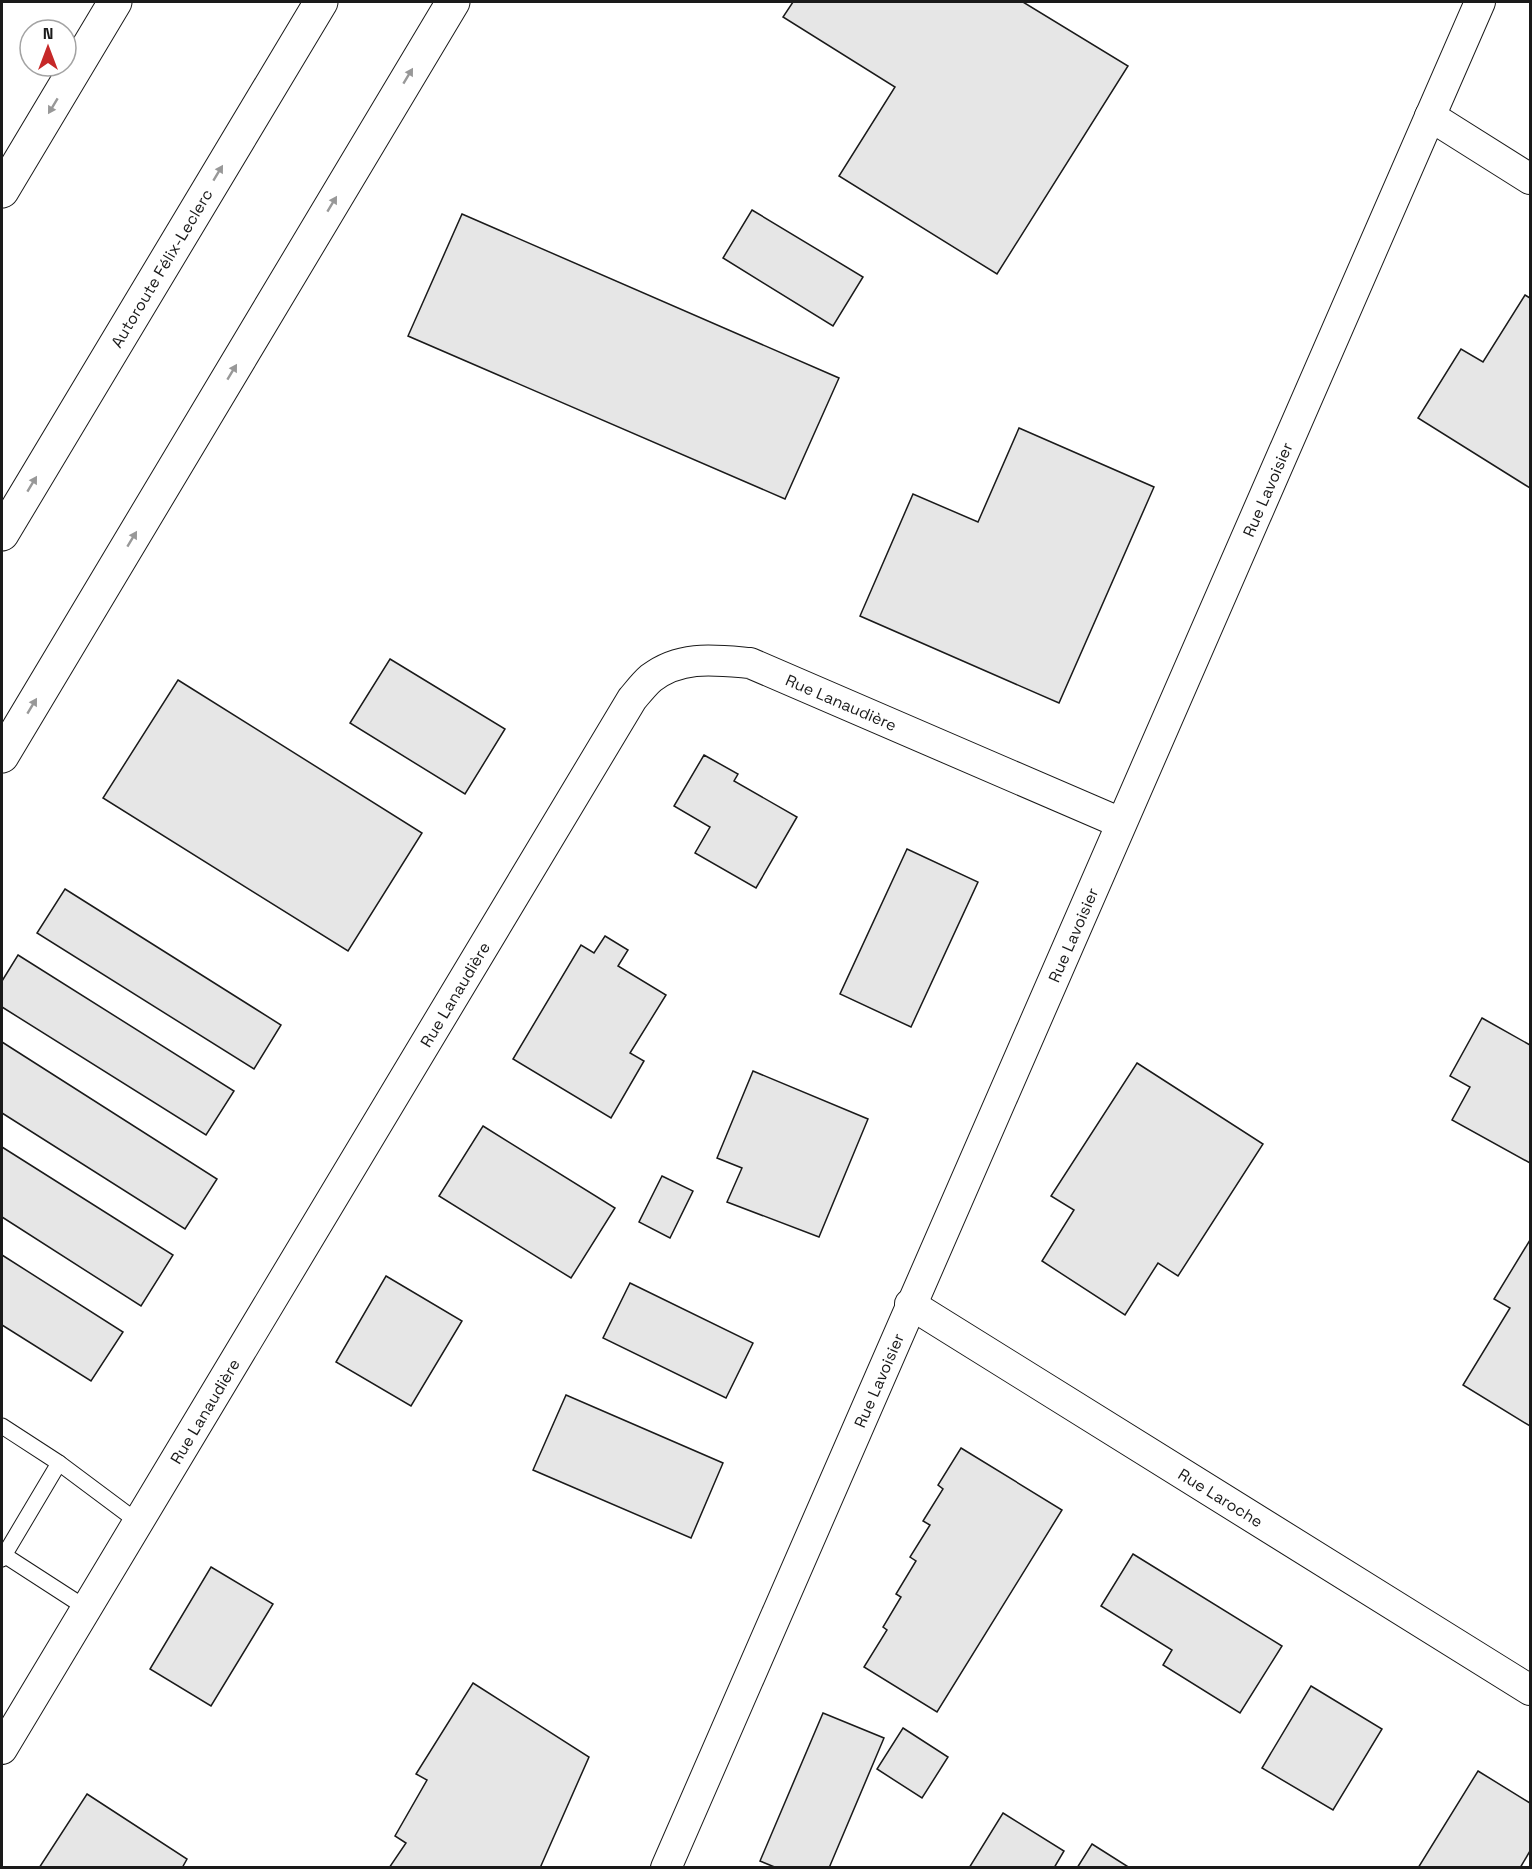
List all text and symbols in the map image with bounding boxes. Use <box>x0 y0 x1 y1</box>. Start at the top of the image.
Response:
north arrow <box>18 18 78 78</box>
text: N <box>43 23 53 44</box>
one-way arrow <box>403 68 414 84</box>
one-way arrow <box>47 98 58 114</box>
one-way arrow <box>213 165 224 181</box>
street label: Autoroute Félix-Leclerc <box>106 185 217 351</box>
one-way arrow <box>327 195 337 212</box>
one-way arrow <box>227 363 237 380</box>
street label: Rue Lavoisier <box>1238 439 1297 540</box>
one-way arrow <box>26 476 37 492</box>
one-way arrow <box>127 530 137 547</box>
street label: Rue Lanaudière <box>782 669 900 736</box>
one-way arrow <box>26 698 37 714</box>
street label: Rue Lavoisier <box>1043 884 1103 985</box>
street label: Rue Lanaudière <box>415 938 494 1051</box>
street label: Rue Lavoisier <box>849 1330 909 1431</box>
street label: Rue Lanaudière <box>165 1355 244 1468</box>
street label: Rue Laroche <box>1174 1463 1267 1532</box>

